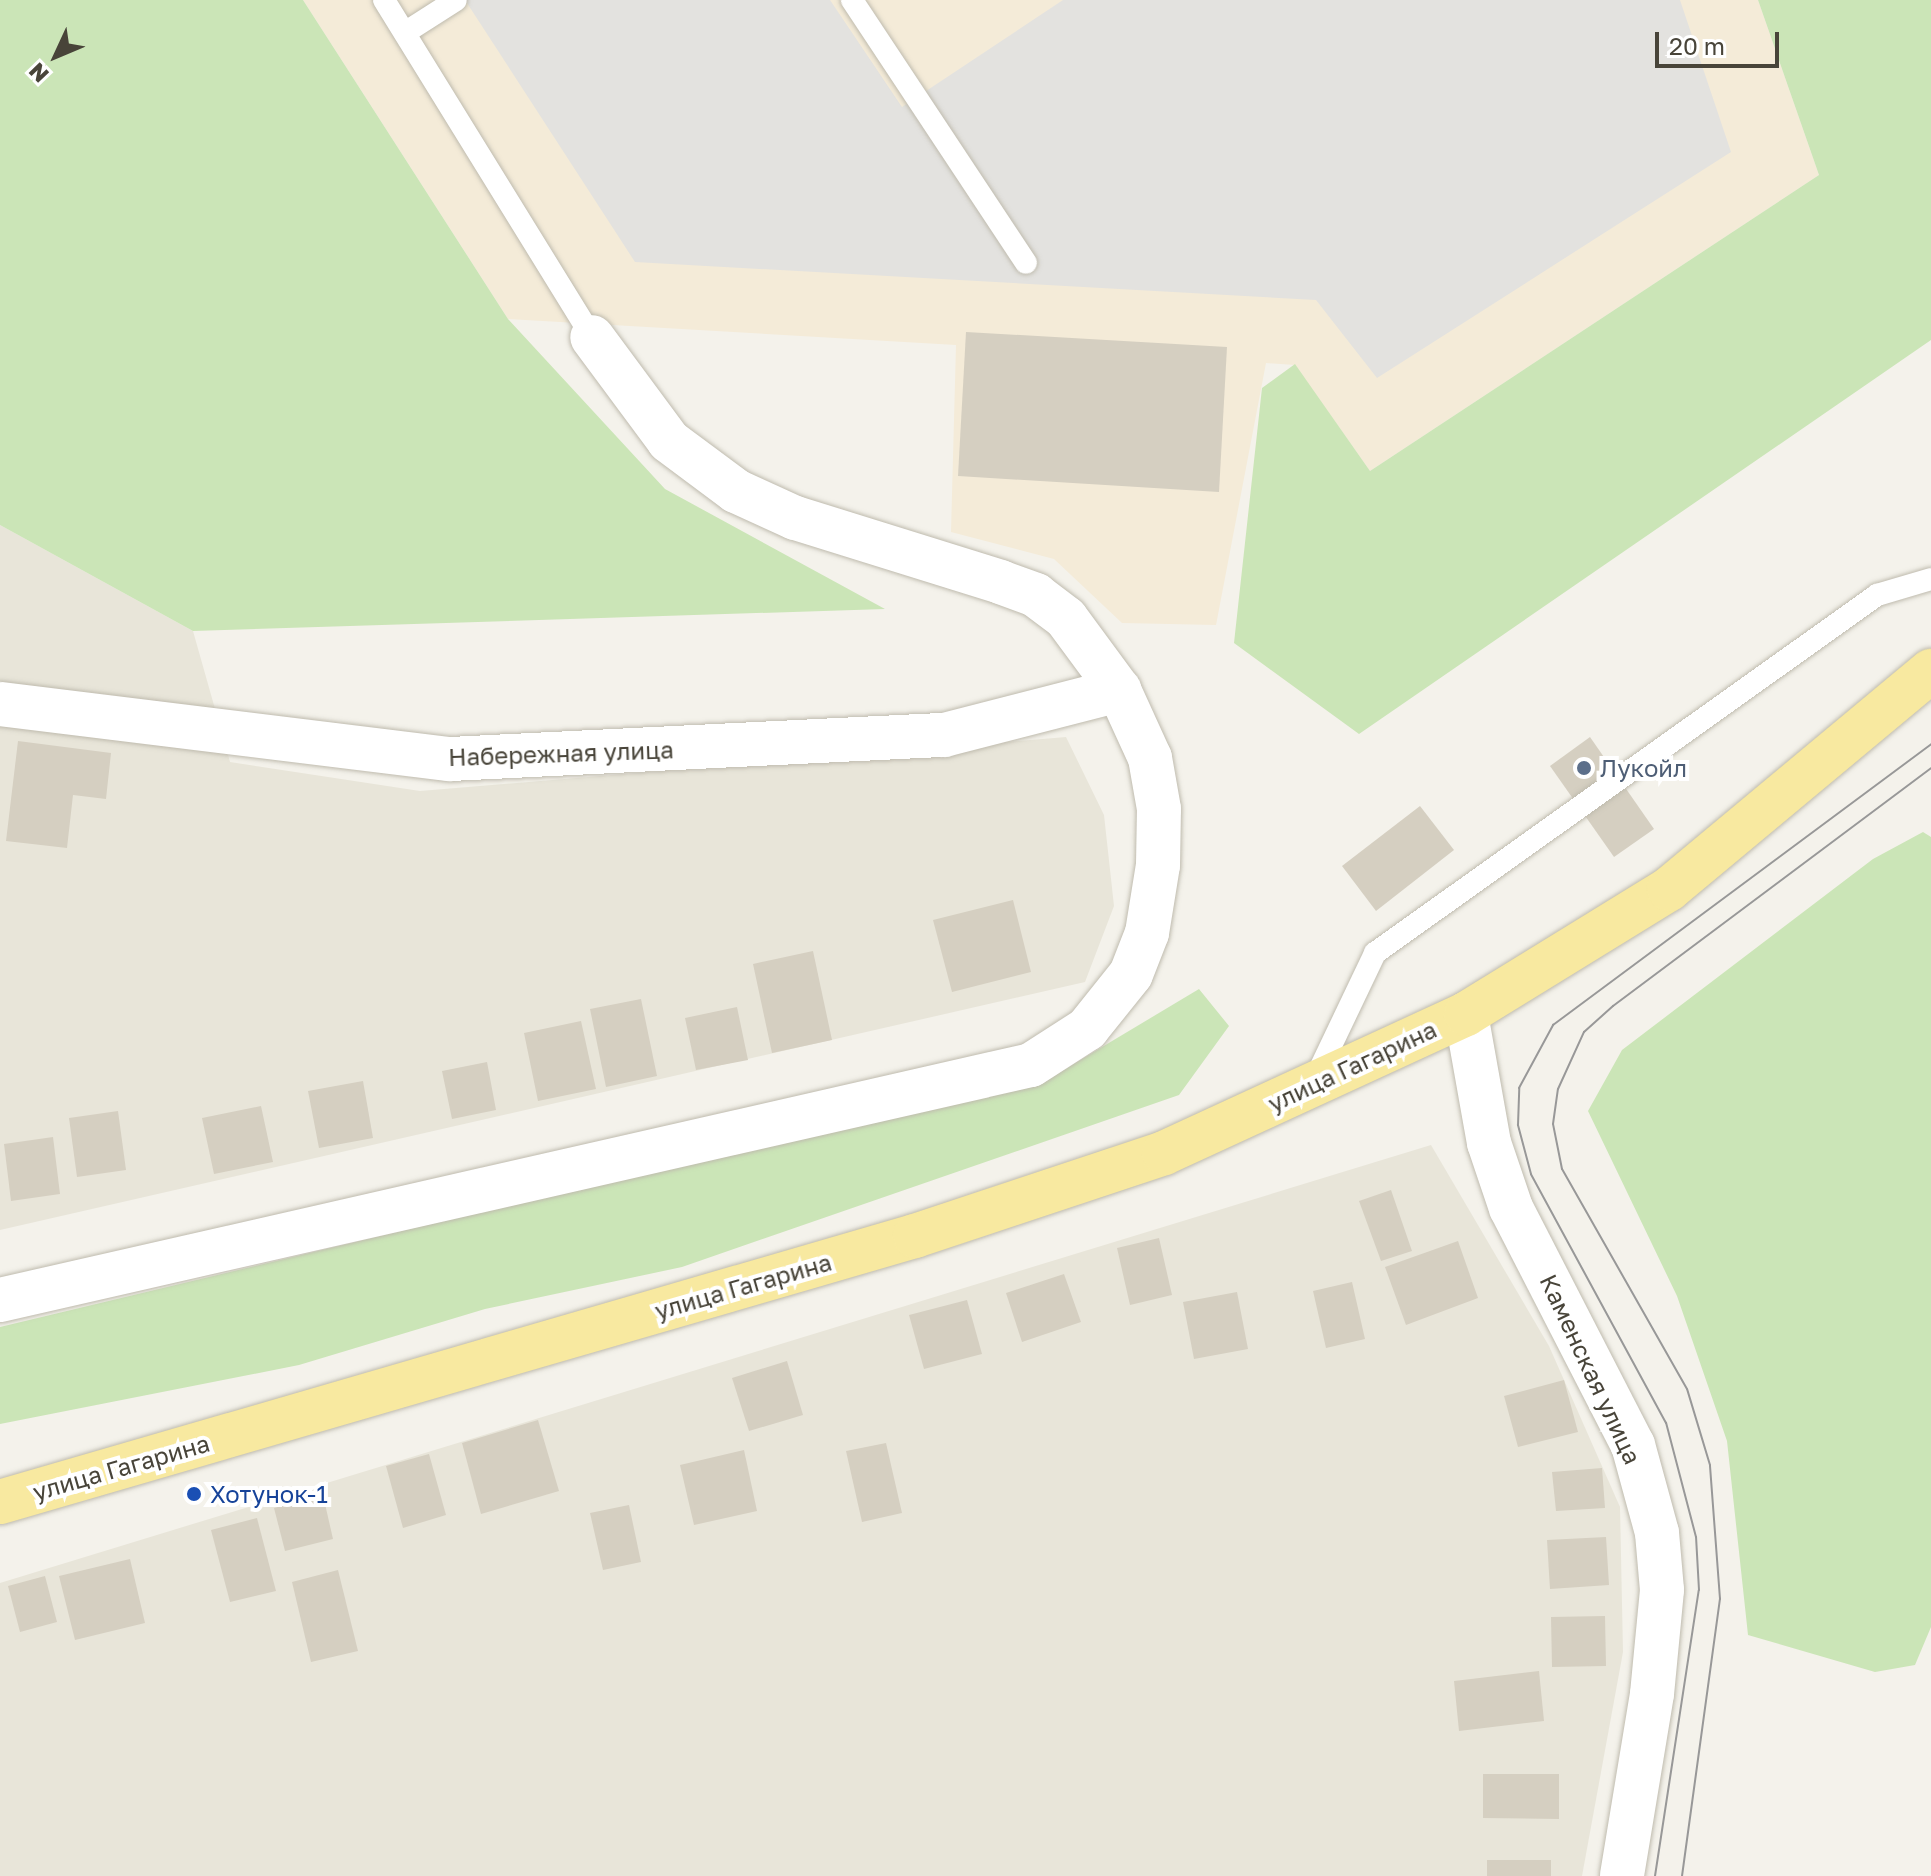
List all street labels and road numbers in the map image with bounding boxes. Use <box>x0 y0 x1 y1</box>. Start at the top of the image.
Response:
street label: Набережная улица <box>448 735 674 771</box>
street label: улица Гагарина <box>1263 1014 1441 1118</box>
street label: улица Гагарина <box>651 1247 835 1325</box>
street label: Каменская улица <box>1534 1269 1648 1469</box>
street label: улица Гагарина <box>29 1428 213 1506</box>

